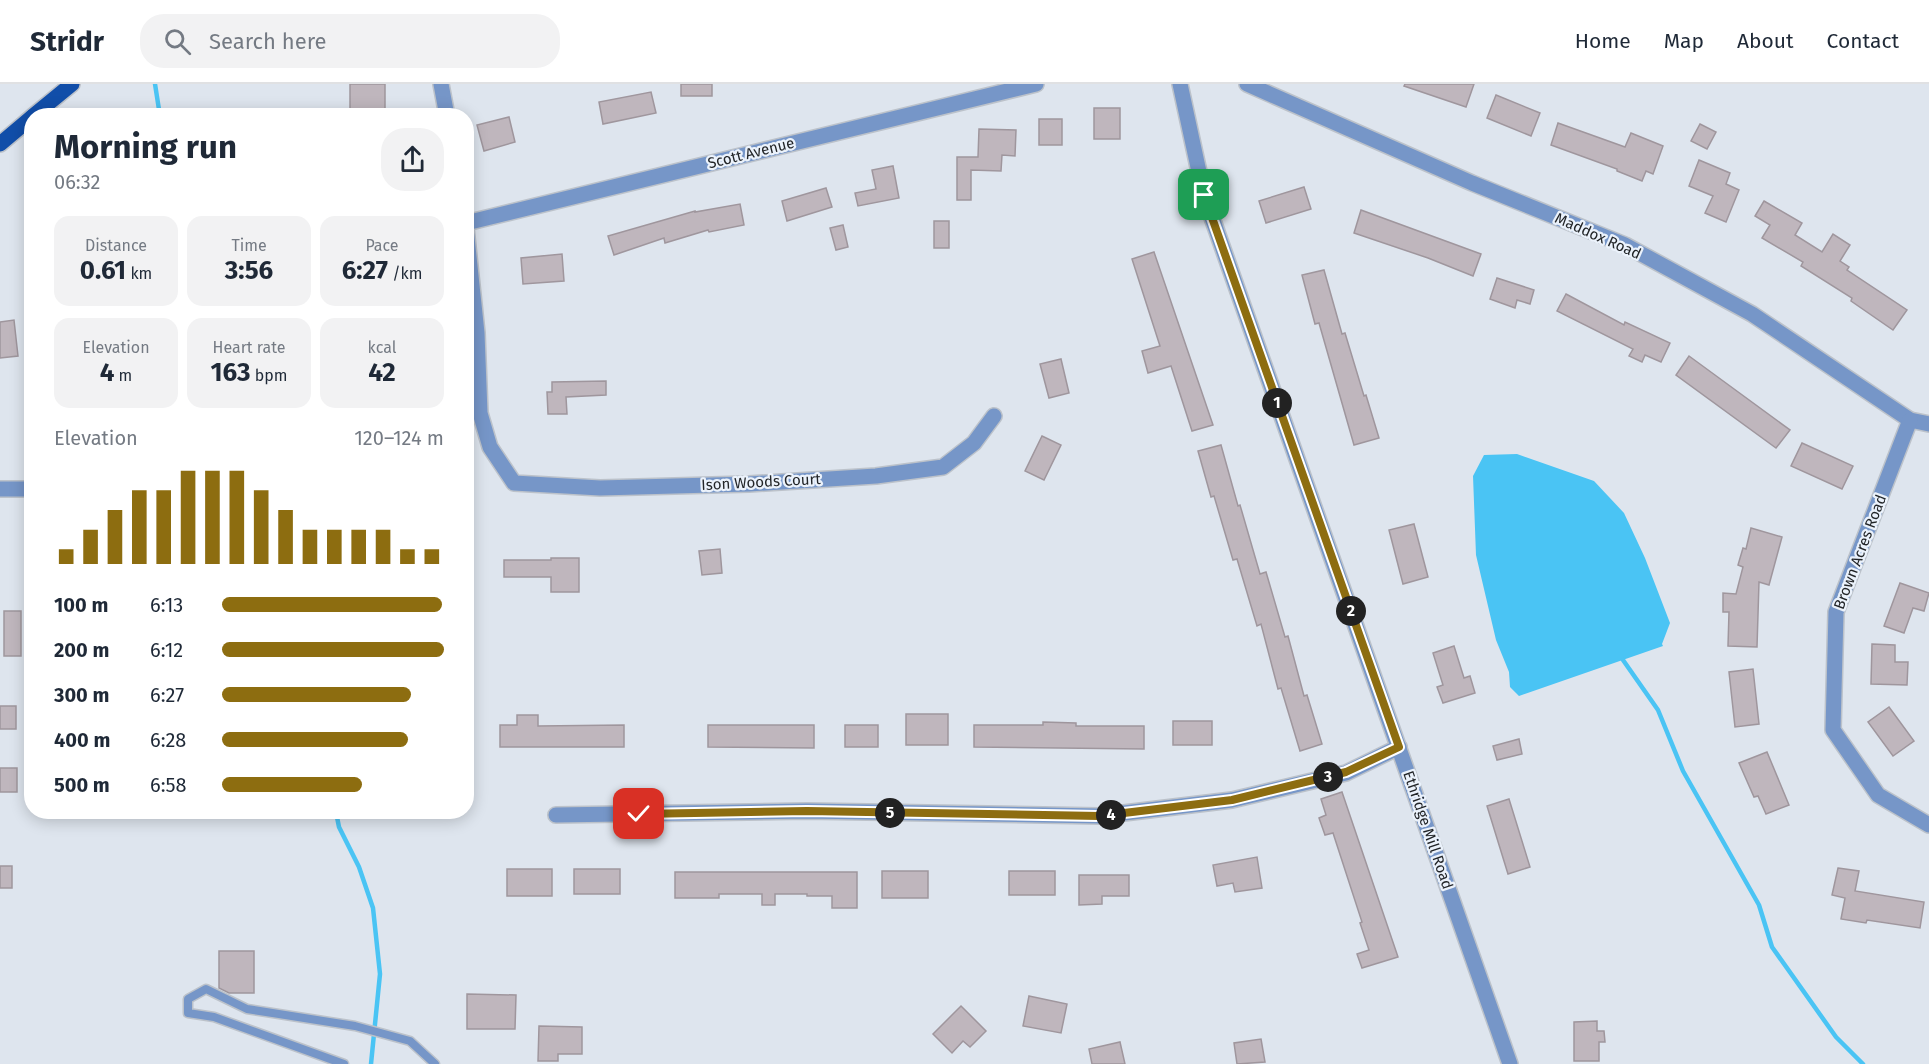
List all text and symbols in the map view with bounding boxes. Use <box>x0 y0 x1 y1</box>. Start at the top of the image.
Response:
search box <box>140 14 560 68</box>
text: Stridr <box>30 25 104 58</box>
icon: search <box>161 25 194 58</box>
text: Search here <box>209 28 327 55</box>
text: Home <box>1575 28 1631 54</box>
text: Map <box>1664 28 1704 54</box>
text: About <box>1737 28 1794 54</box>
text: Contact <box>1827 28 1899 54</box>
text: Morning run <box>54 127 237 167</box>
button: share <box>381 128 444 191</box>
street label: Scott Avenue <box>706 134 796 172</box>
pin <box>1178 169 1229 220</box>
text: 06:32 <box>54 170 100 194</box>
icon: arrive <box>1187 178 1220 211</box>
street label: Maddox Road <box>1552 209 1644 263</box>
text: Distance <box>85 236 147 255</box>
text: Time <box>231 236 267 255</box>
text: Pace <box>365 236 399 255</box>
text: 0.61 <box>80 255 126 286</box>
text: 3:56 <box>225 255 273 286</box>
text: 6:27 <box>342 255 388 286</box>
text: km <box>126 264 152 283</box>
text: /km <box>388 264 422 283</box>
text: Elevation <box>82 338 150 357</box>
text: Heart rate <box>213 338 285 357</box>
text: kcal <box>368 338 396 357</box>
text: 4 <box>100 357 114 388</box>
text: 163 <box>211 357 251 388</box>
text: 42 <box>368 357 396 388</box>
text: m <box>114 366 132 385</box>
text: bpm <box>251 366 287 385</box>
pin: 1 <box>1262 388 1292 418</box>
text: 1 <box>1273 393 1281 412</box>
text: Elevation <box>54 426 138 450</box>
text: 120–124 m <box>354 426 444 450</box>
street label: Ison Woods Court <box>701 470 822 494</box>
street label: Brown Acres Road <box>1830 492 1890 612</box>
text: 100 m <box>54 593 108 617</box>
text: 6:13 <box>150 593 183 617</box>
pin: 2 <box>1336 596 1366 626</box>
text: 2 <box>1347 601 1355 620</box>
text: 200 m <box>54 638 109 662</box>
text: 6:12 <box>150 638 183 662</box>
text: 300 m <box>54 683 109 707</box>
text: 6:27 <box>150 683 184 707</box>
text: 400 m <box>54 728 110 752</box>
text: 6:28 <box>150 728 186 752</box>
pin: 3 <box>1313 762 1343 792</box>
text: 3 <box>1324 767 1332 786</box>
street label: Ethridge Mill Road <box>1399 768 1457 892</box>
text: 500 m <box>54 773 110 797</box>
text: 6:58 <box>150 773 187 797</box>
pin <box>613 788 664 839</box>
icon: check <box>622 797 655 830</box>
pin: 5 <box>875 798 905 828</box>
pin: 4 <box>1096 800 1126 830</box>
text: 5 <box>886 803 894 822</box>
text: 4 <box>1106 805 1116 824</box>

